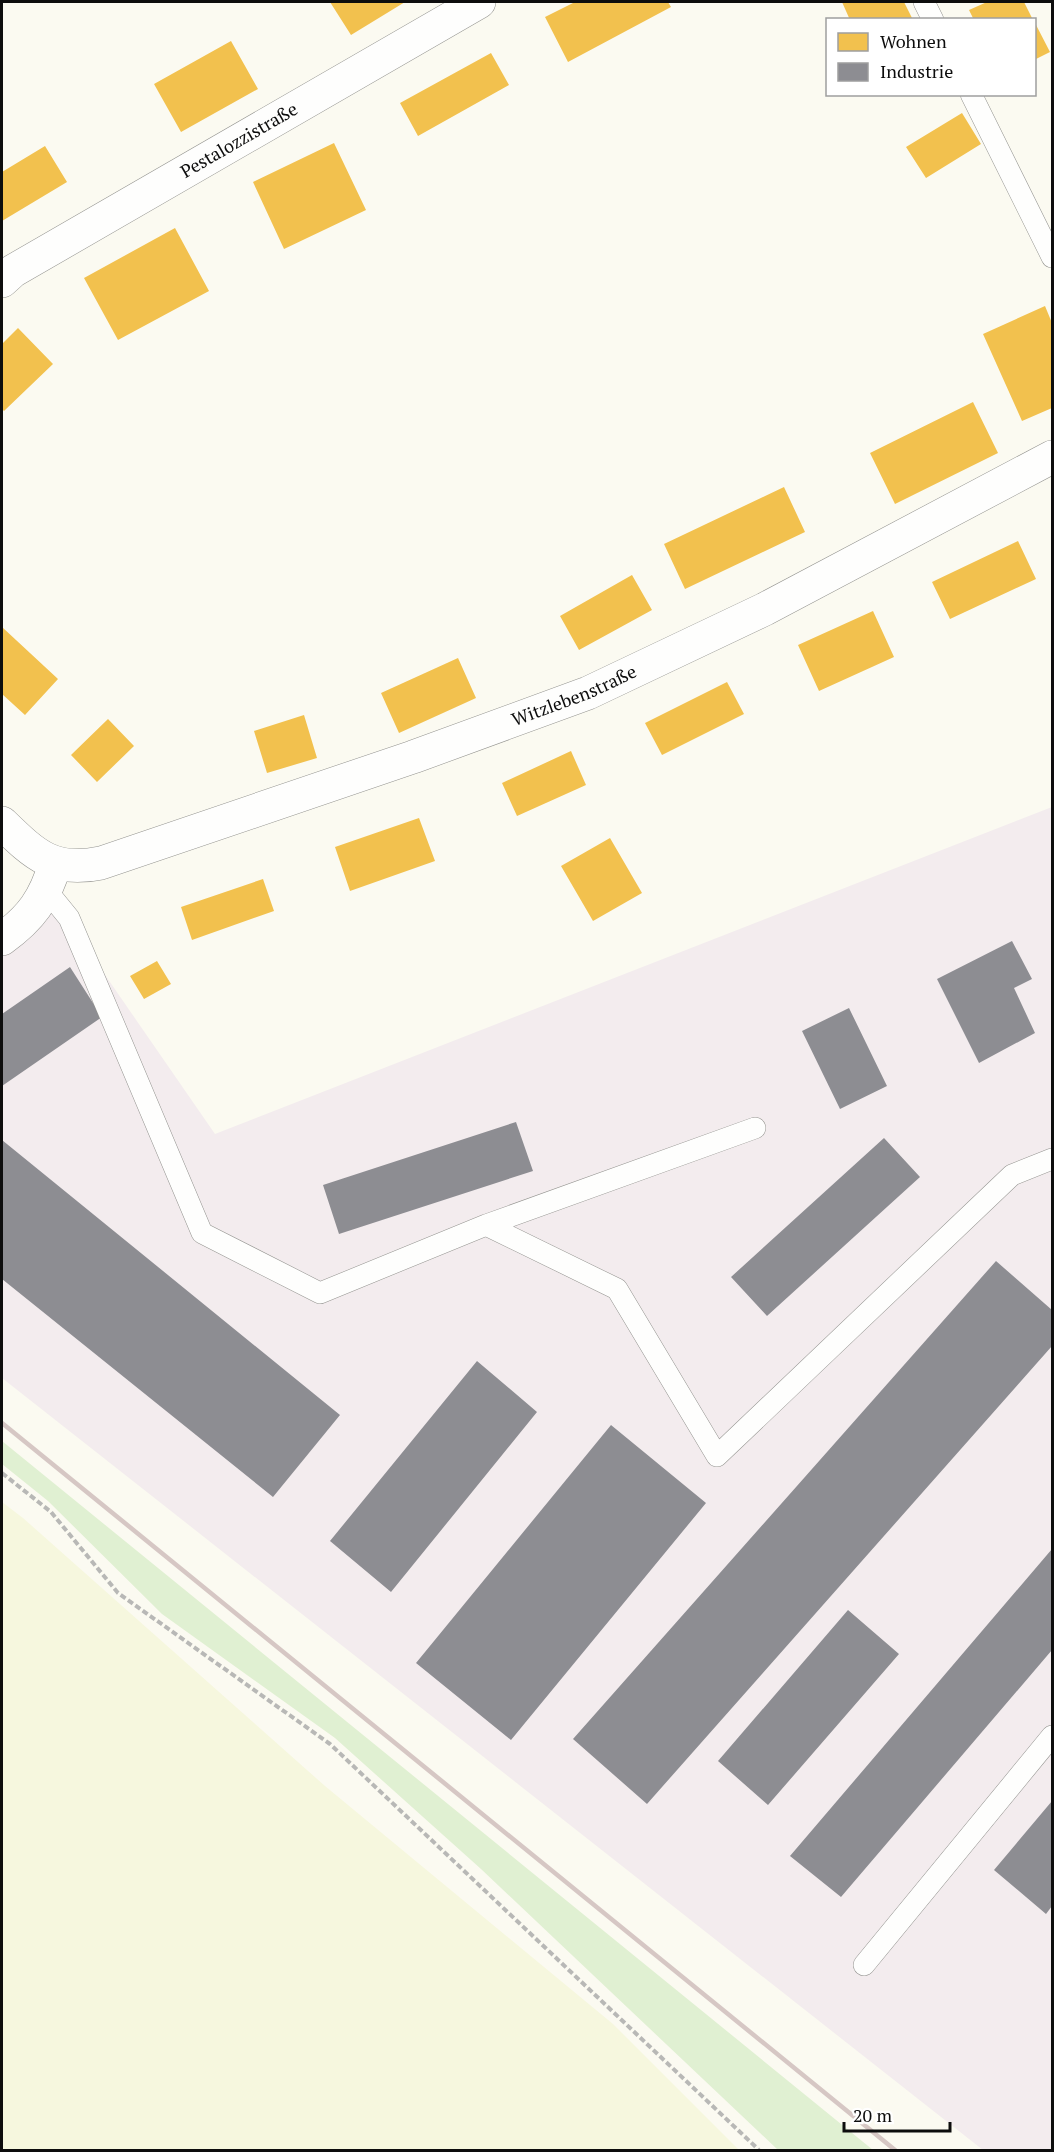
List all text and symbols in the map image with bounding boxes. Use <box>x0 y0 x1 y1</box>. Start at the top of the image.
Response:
legend <box>826 18 1036 96</box>
text: Wohnen <box>880 29 947 53</box>
text: Industrie <box>880 59 953 83</box>
street label: Pestalozzistraße <box>176 96 302 183</box>
street label: Witzlebenstraße <box>508 659 640 731</box>
scale bar <box>844 2095 950 2133</box>
text: 20 m <box>853 2103 893 2127</box>

